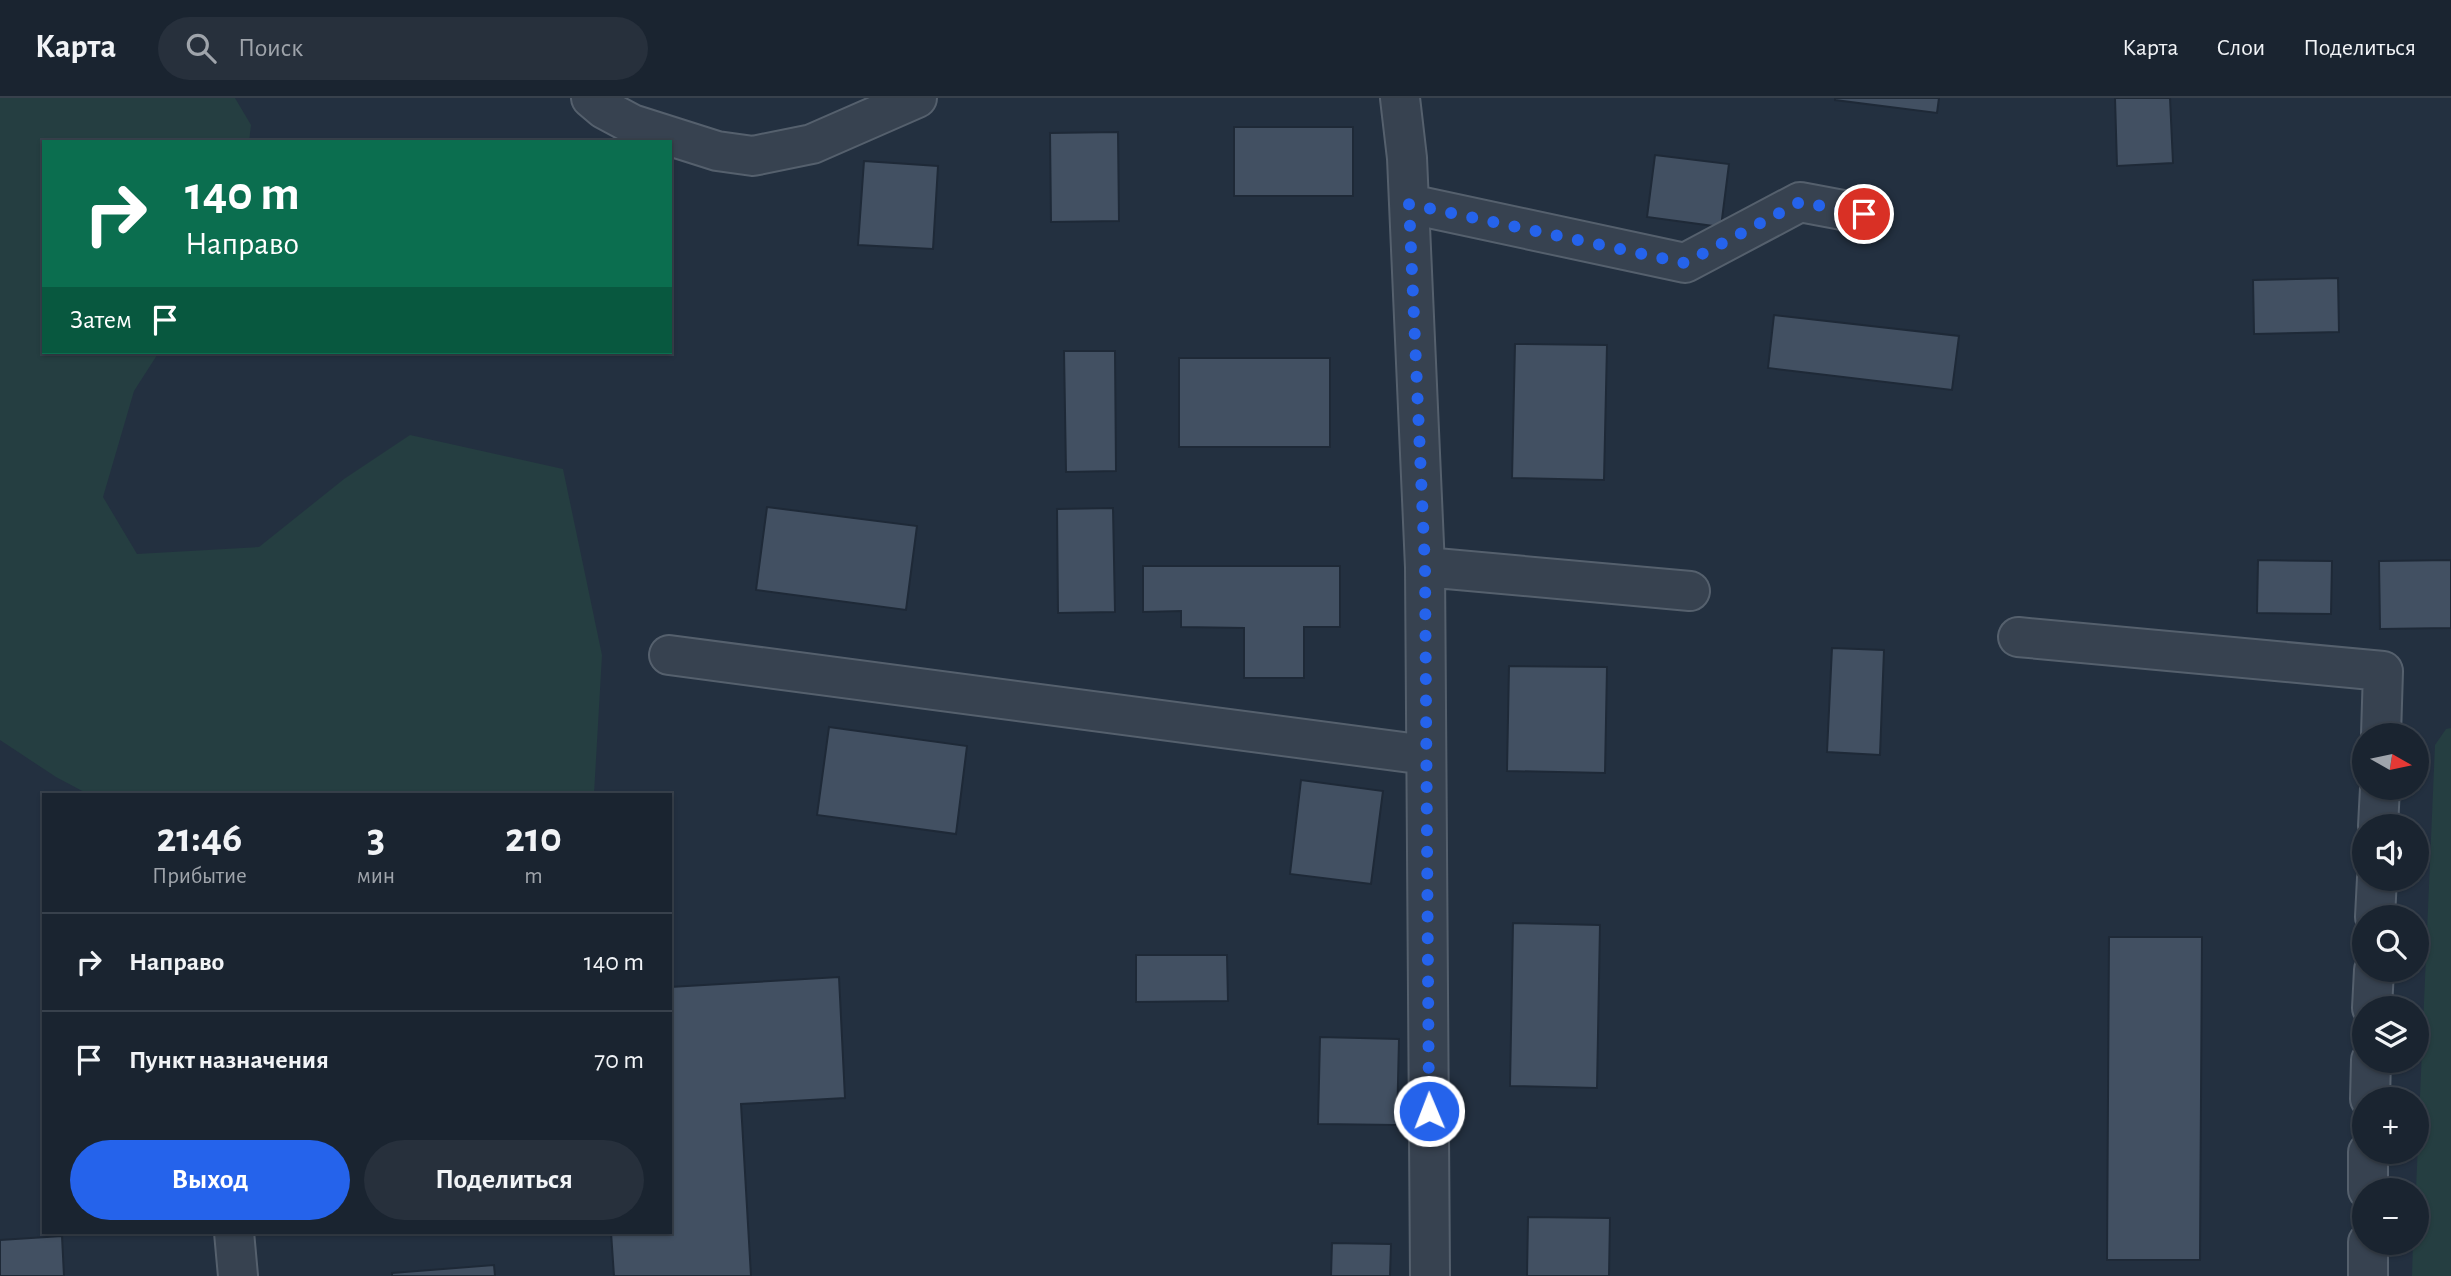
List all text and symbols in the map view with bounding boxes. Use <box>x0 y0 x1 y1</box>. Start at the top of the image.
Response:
search box <box>158 17 648 80</box>
icon: search <box>182 29 220 67</box>
text: Карта <box>35 31 116 64</box>
text: Поиск <box>238 35 303 61</box>
text: Карта <box>2122 36 2178 60</box>
text: Слои <box>2216 36 2265 60</box>
text: Поделиться <box>2303 36 2416 60</box>
icon: right <box>70 168 161 259</box>
text: 140 m <box>185 170 300 219</box>
pin <box>1834 184 1894 244</box>
icon: arrive <box>1845 195 1883 233</box>
text: Направо <box>185 228 299 260</box>
icon: arrive <box>146 301 184 339</box>
text: Затем <box>70 307 132 333</box>
north arrow <box>2352 723 2429 800</box>
map controls <box>2352 723 2429 1255</box>
button: sound <box>2352 814 2429 891</box>
text: 21:46 <box>156 817 242 859</box>
text: 3 <box>367 817 385 859</box>
text: 210 <box>505 817 562 859</box>
text: Прибытие <box>152 865 247 888</box>
text: мин <box>357 865 395 888</box>
text: m <box>524 865 543 888</box>
button: search <box>2352 905 2429 982</box>
icon: right <box>70 943 108 981</box>
text: Направо <box>129 949 224 975</box>
text: 140 m <box>584 949 644 975</box>
button: layers <box>2352 996 2429 1073</box>
icon: arrive <box>70 1041 108 1079</box>
text: Пункт назначения <box>129 1047 329 1073</box>
text: 70 m <box>594 1047 644 1073</box>
position arrow <box>1392 1074 1466 1148</box>
button: + <box>2352 1087 2429 1164</box>
button: Выход <box>70 1140 350 1220</box>
button: Поделиться <box>364 1140 644 1220</box>
button: − <box>2352 1178 2429 1255</box>

